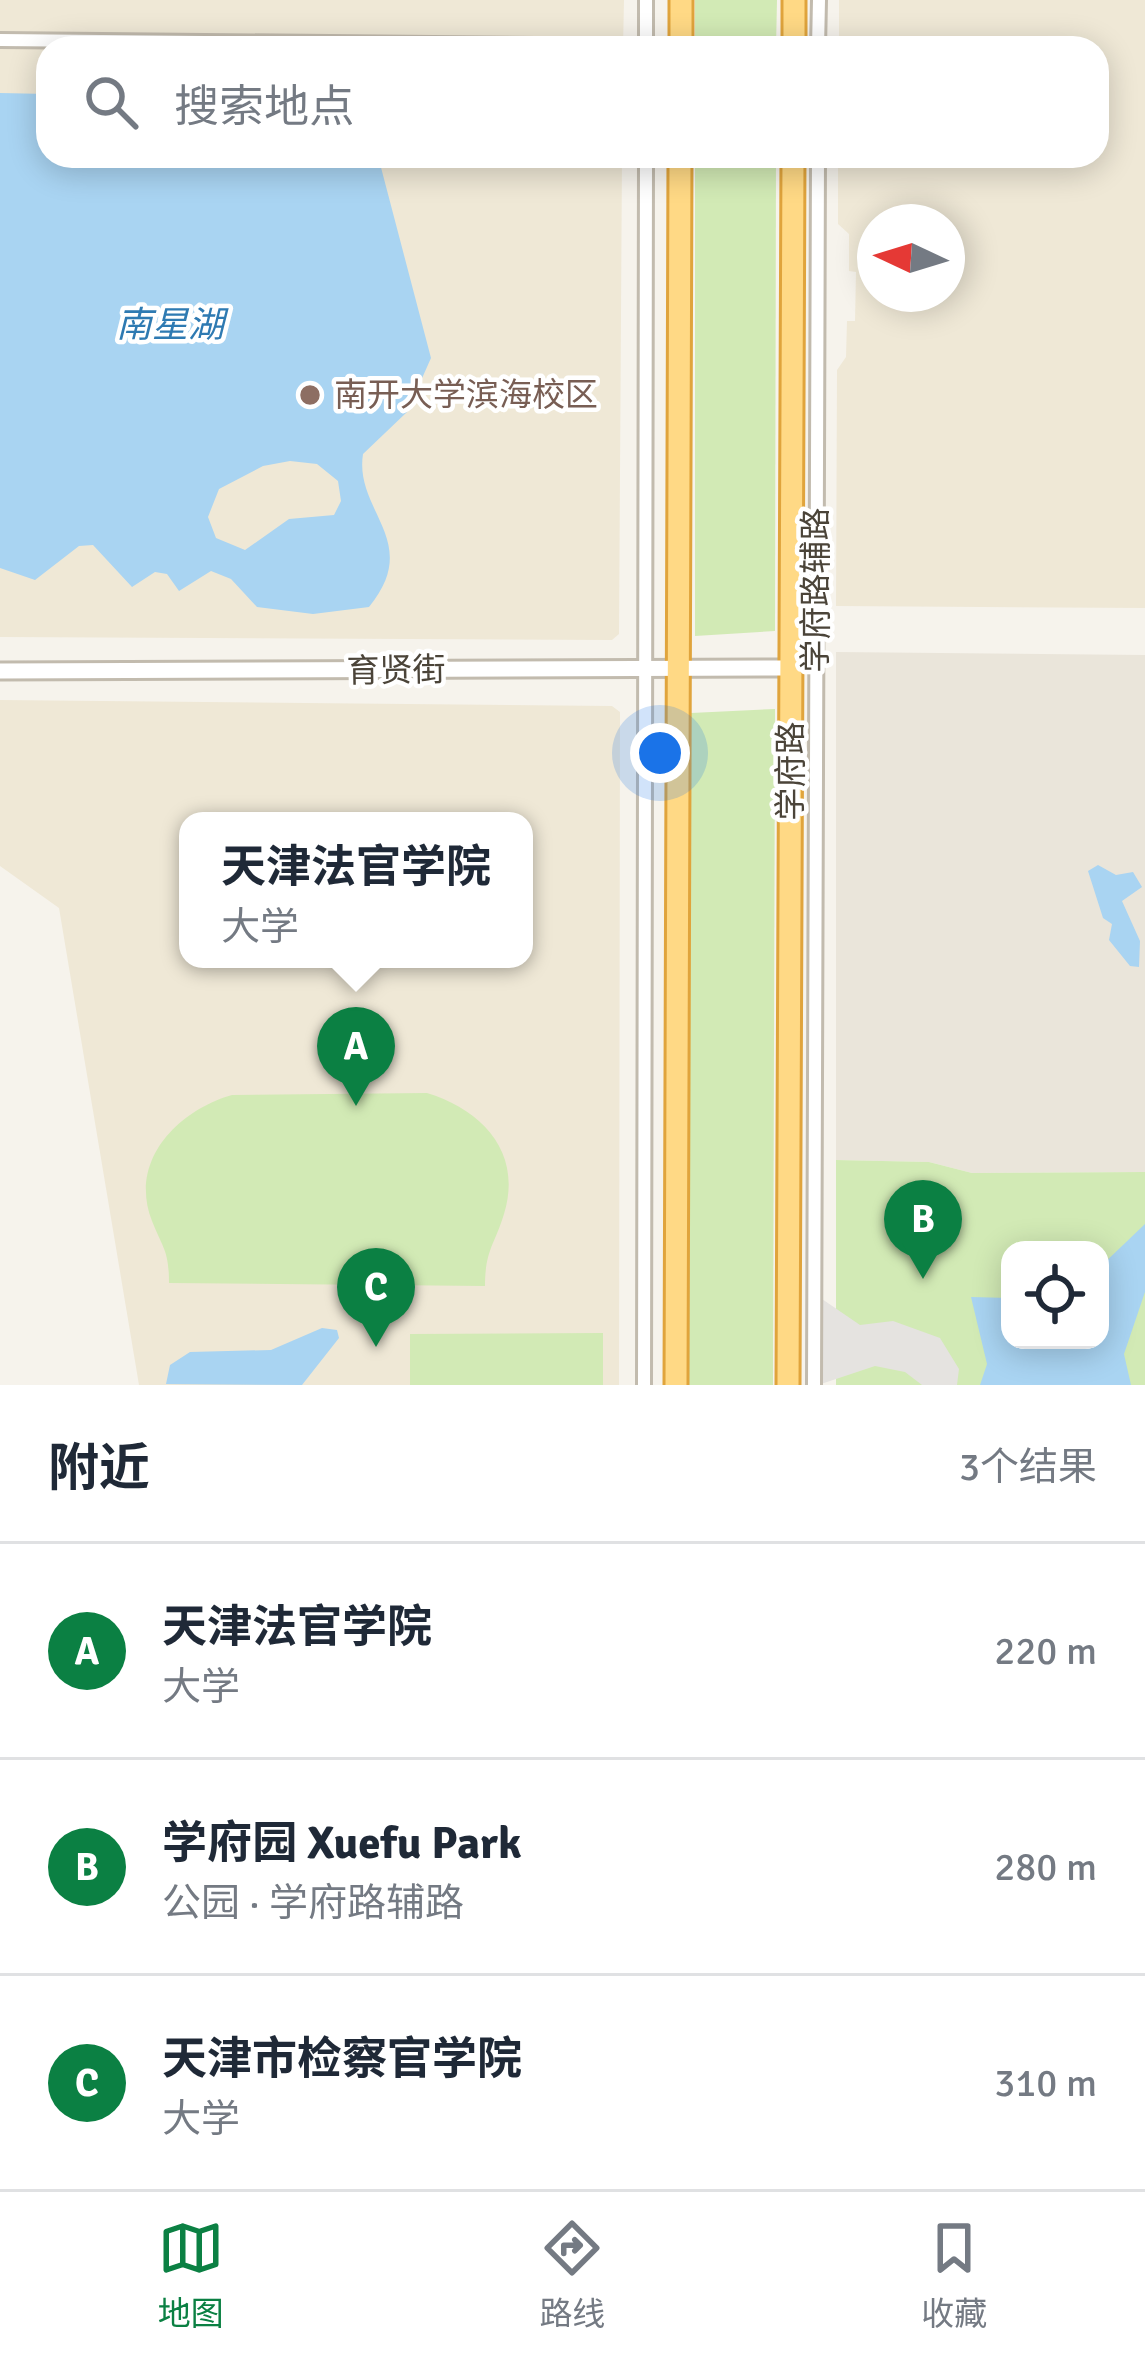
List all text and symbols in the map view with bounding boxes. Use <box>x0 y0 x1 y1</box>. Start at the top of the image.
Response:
search box <box>36 36 1109 168</box>
icon: search <box>78 69 144 135</box>
text: 搜索地点 <box>174 80 354 135</box>
north arrow <box>857 204 965 312</box>
water label: 南星湖 <box>116 303 229 348</box>
place label: 南开大学滨海校区 <box>334 375 598 416</box>
marker: 南开大学滨海校区 <box>297 382 323 408</box>
street label: 学府路辅路 <box>796 508 837 673</box>
street label: 育贤街 <box>346 650 446 692</box>
street label: 学府路 <box>771 722 812 821</box>
your location <box>630 723 690 783</box>
popup <box>179 812 533 968</box>
text: 天津法官学院 <box>221 840 491 895</box>
text: 大学 <box>221 903 299 951</box>
pin: A <box>317 1007 395 1106</box>
pin: B <box>884 1180 962 1279</box>
map controls <box>1001 1241 1109 1349</box>
button: locate <box>1001 1241 1109 1349</box>
pin: C <box>337 1248 415 1347</box>
text: 附近 <box>48 1437 150 1500</box>
text: 3个结果 <box>959 1443 1097 1491</box>
text: 天津法官学院 <box>162 1600 432 1655</box>
text: A <box>75 1627 99 1675</box>
text: 220 m <box>994 1627 1097 1675</box>
text: 大学 <box>162 1663 240 1711</box>
text: 学府园 Xuefu Park <box>162 1816 521 1871</box>
text: B <box>75 1843 99 1891</box>
text: 280 m <box>994 1843 1097 1891</box>
text: 公园 · 学府路辅路 <box>162 1879 464 1927</box>
text: 天津市检察官学院 <box>162 2032 522 2087</box>
text: C <box>75 2059 99 2107</box>
text: 310 m <box>994 2059 1097 2107</box>
text: 大学 <box>162 2095 240 2143</box>
tab: 地图 <box>158 2215 224 2335</box>
tab: 路线 <box>539 2215 605 2335</box>
tab: 收藏 <box>921 2215 987 2335</box>

